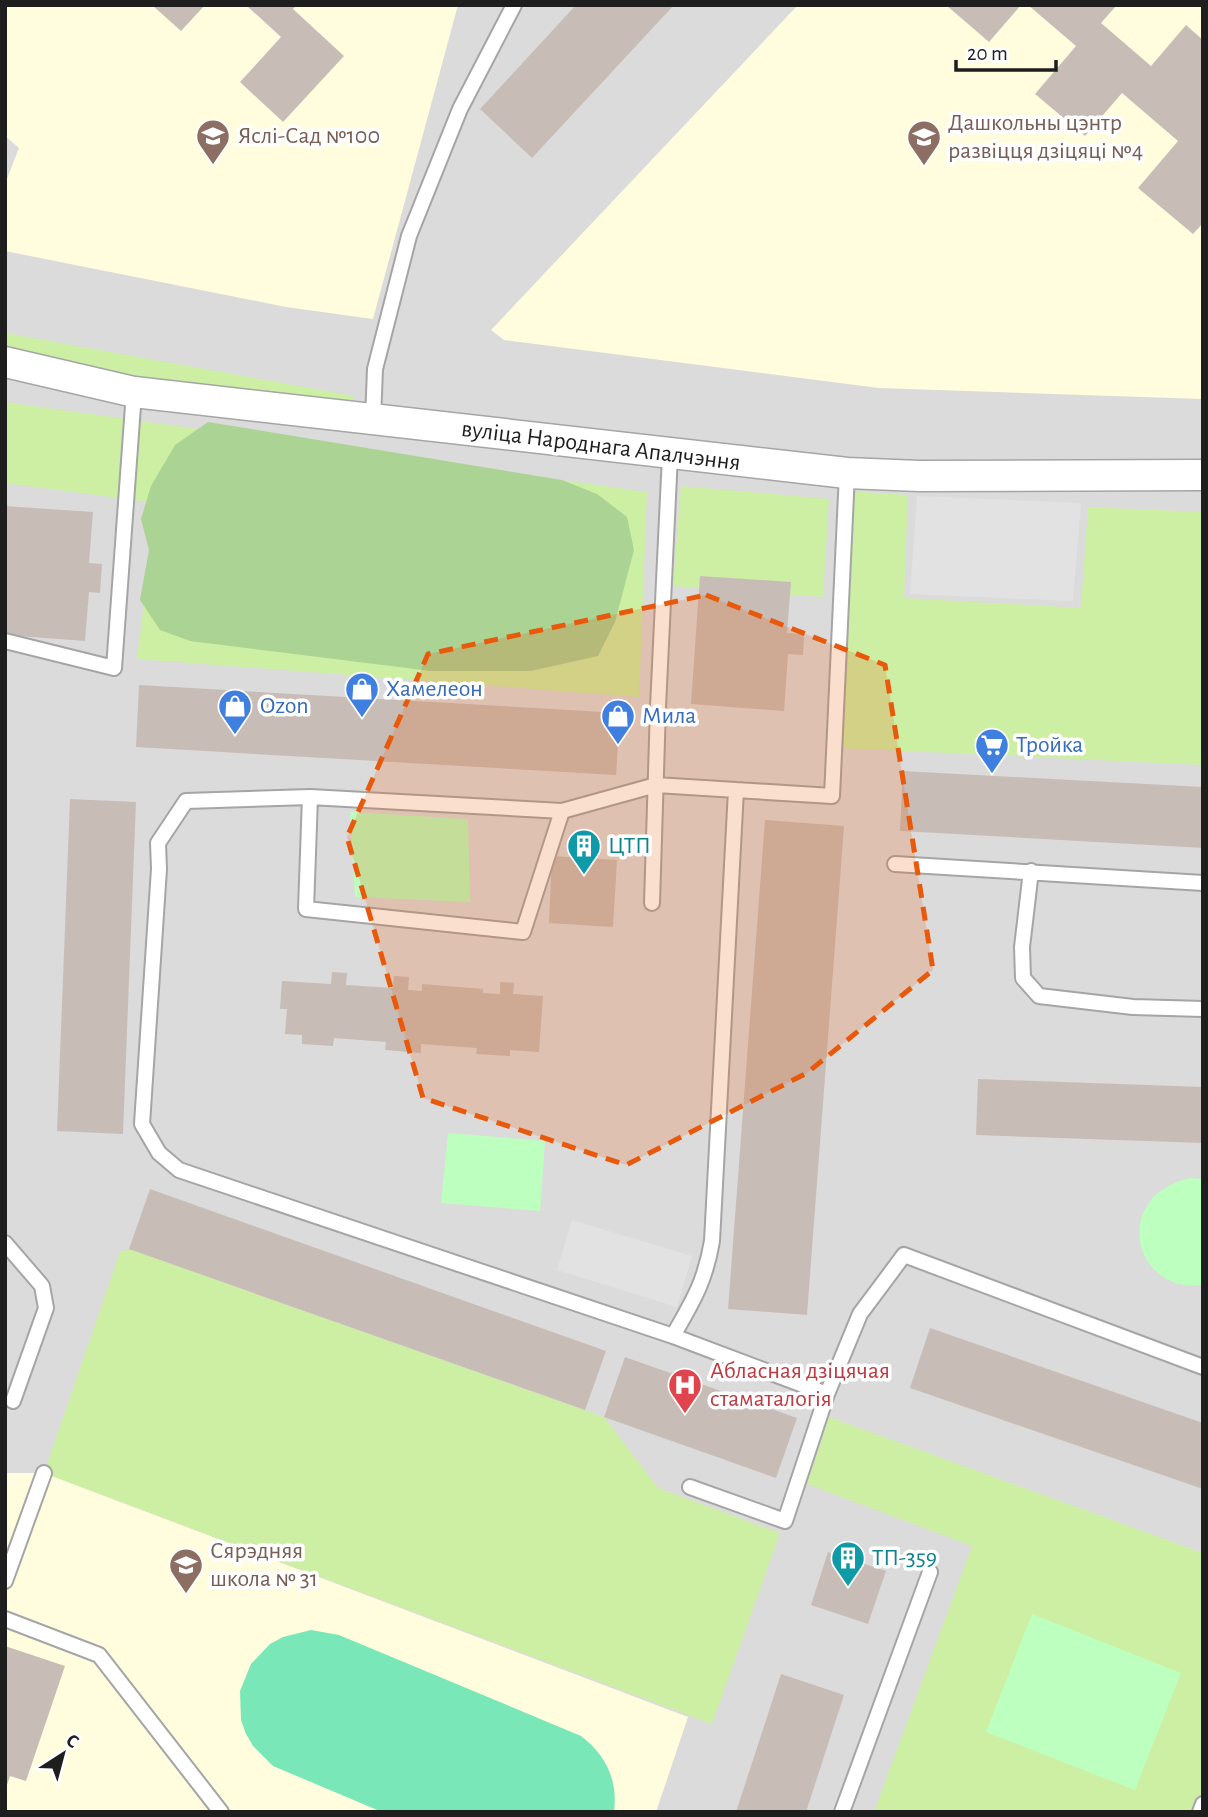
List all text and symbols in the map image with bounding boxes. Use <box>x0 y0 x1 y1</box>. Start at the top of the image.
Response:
scale bar <box>956 28 1056 72</box>
text: 20 m <box>967 43 1008 64</box>
place label: Дашкольны цэнтр развіцця дзіцяці №4 <box>948 111 1143 163</box>
school or university icon: Яслі-Сад №100 <box>194 117 232 166</box>
school or university icon: Дашкольны цэнтр развіцця дзіцяці №4 <box>905 118 943 167</box>
place label: Яслі-Сад №100 <box>238 124 380 148</box>
street label: вуліца Народнага Апалчэння <box>460 417 742 475</box>
shop icon: Хамелеон <box>343 670 381 719</box>
place label: Хамелеон <box>386 677 483 701</box>
shop icon: Ozon <box>216 687 254 736</box>
place label: Ozon <box>260 694 309 718</box>
shop icon: Мила <box>599 697 637 746</box>
place label: Мила <box>642 704 696 728</box>
supermarket icon: Тройка <box>973 726 1011 775</box>
place label: Тройка <box>1016 733 1083 757</box>
building icon: ЦТП <box>565 827 603 876</box>
place label: ЦТП <box>608 834 651 858</box>
place label: Абласная дзіцячая стаматалогія <box>710 1359 890 1411</box>
hospital icon: Абласная дзіцячая стаматалогія <box>666 1366 704 1415</box>
place label: Сярэдняя школа № 31 <box>210 1539 318 1591</box>
building icon: ТП-359 <box>829 1539 867 1588</box>
school or university icon: Сярэдняя школа № 31 <box>167 1546 205 1595</box>
place label: ТП-359 <box>872 1546 937 1570</box>
north arrow <box>28 1719 98 1789</box>
text: С <box>62 1731 82 1752</box>

